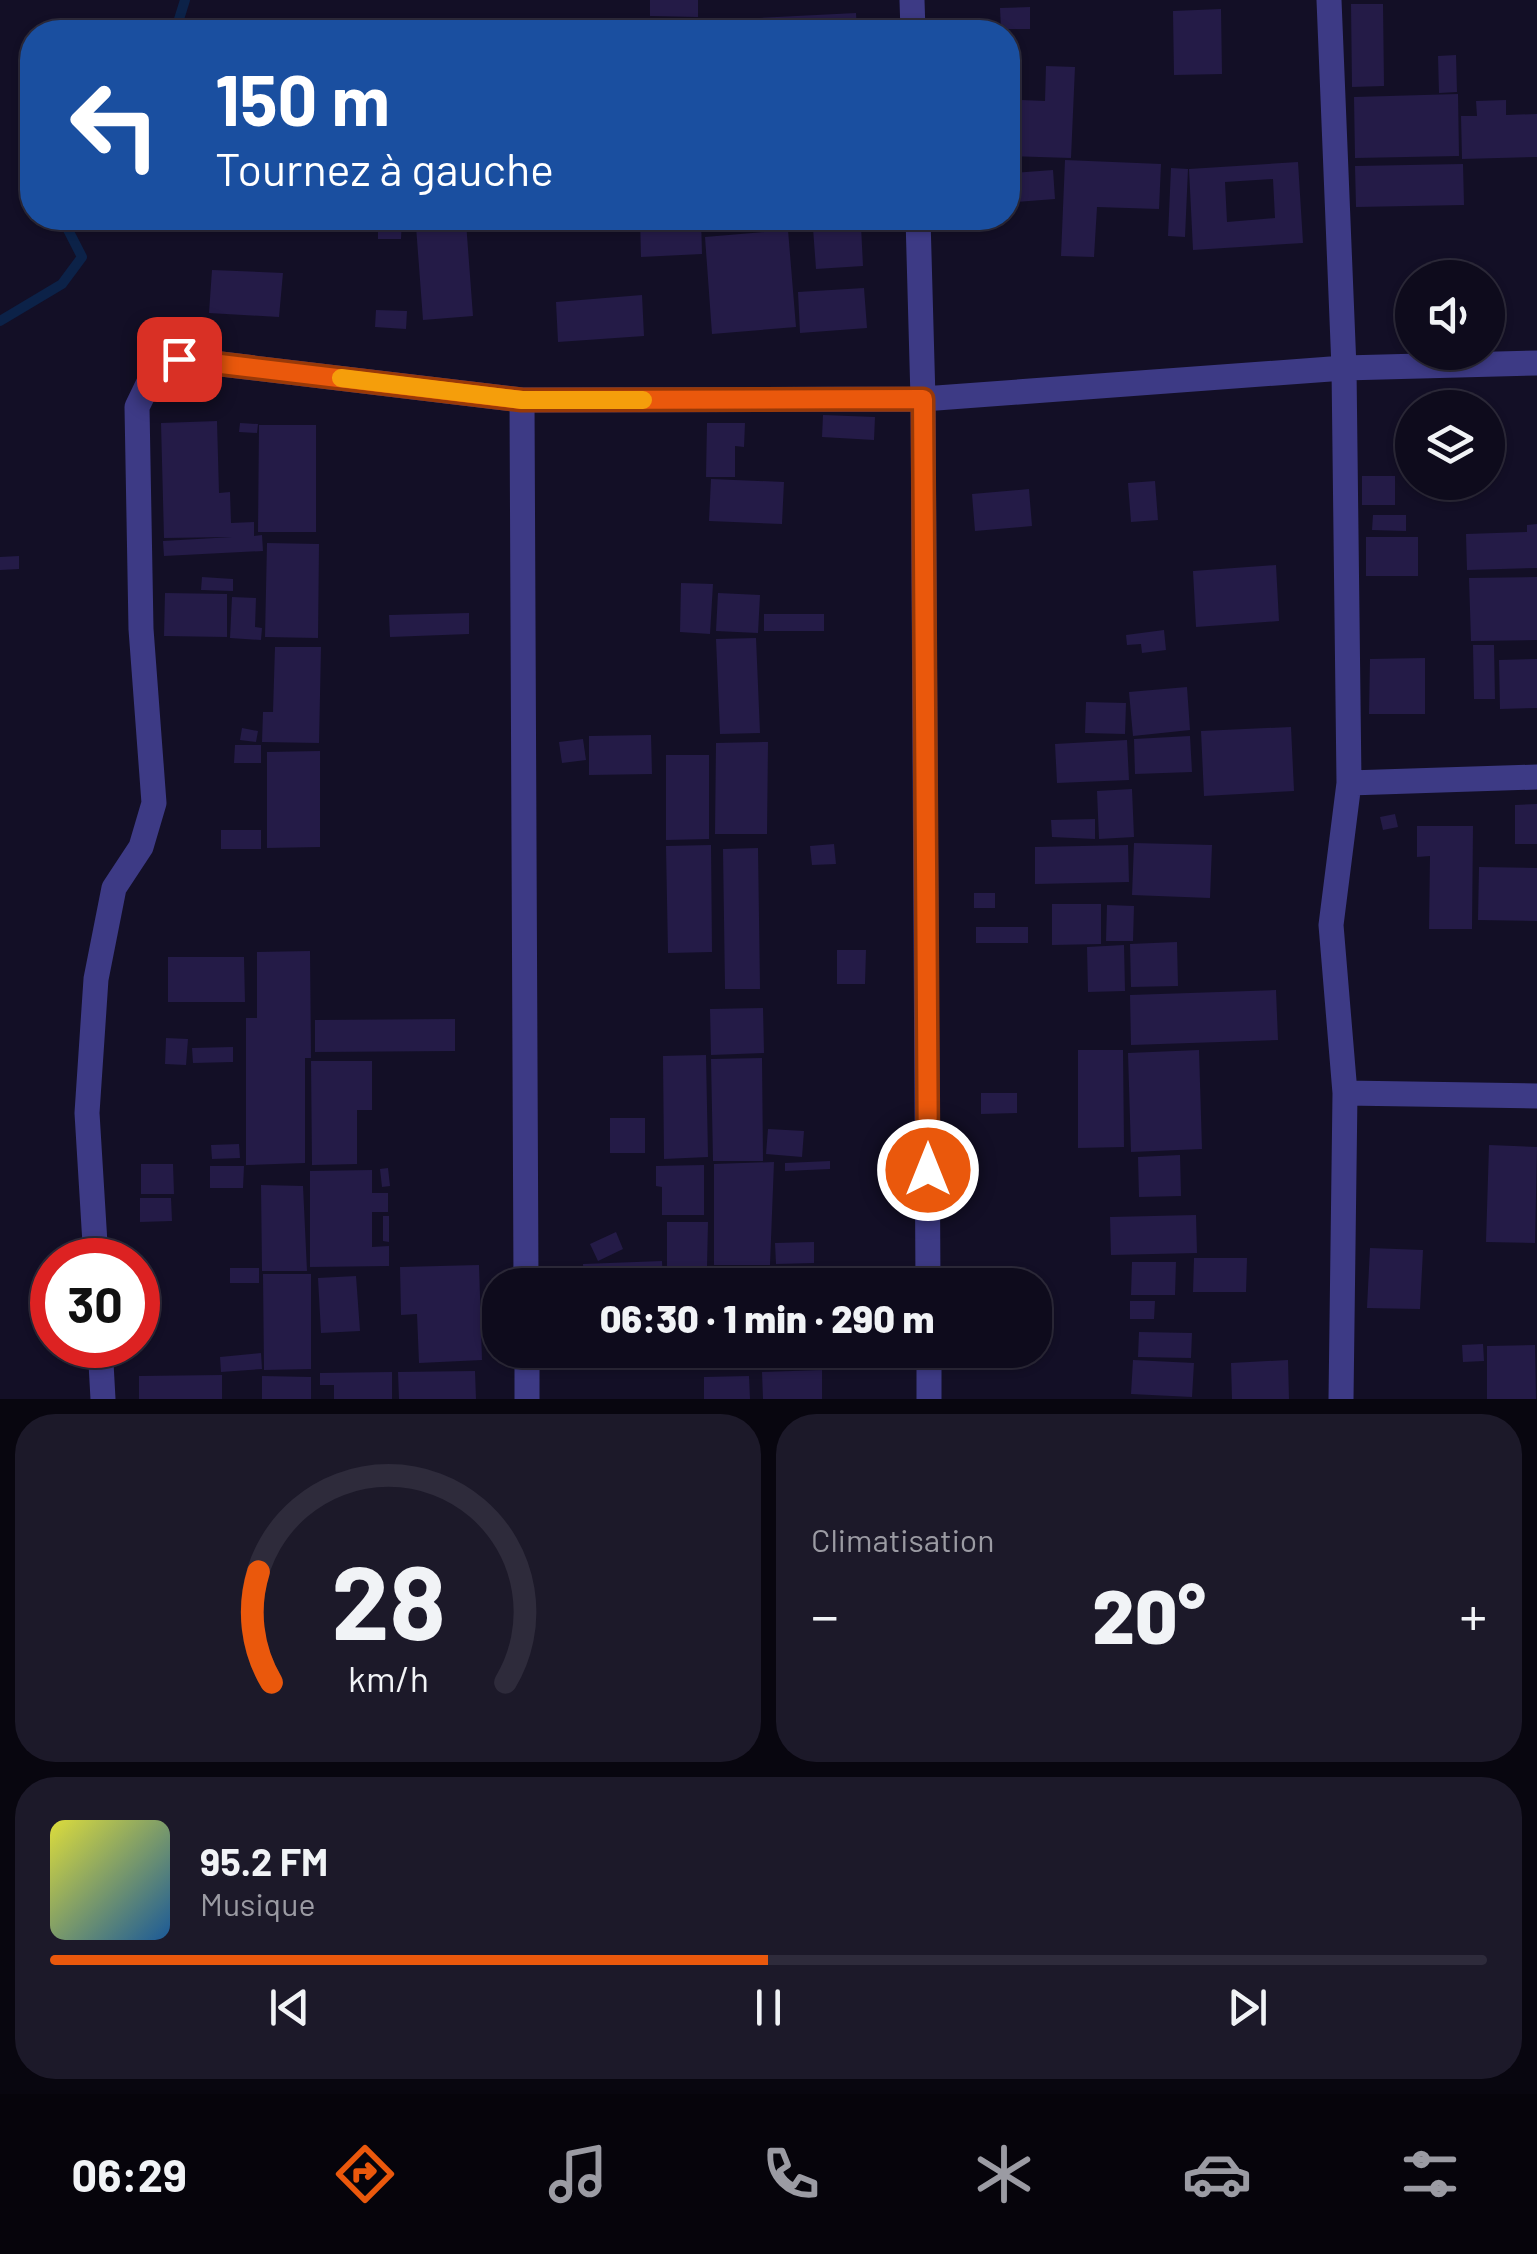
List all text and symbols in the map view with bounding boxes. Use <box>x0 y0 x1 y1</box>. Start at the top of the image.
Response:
text: 150 m <box>215 56 390 140</box>
icon: left <box>50 60 180 190</box>
text: Tournez à gauche <box>215 141 554 195</box>
map controls <box>1395 260 1505 500</box>
button: sound <box>1395 260 1505 370</box>
pin <box>137 317 222 402</box>
icon: arrive <box>152 332 207 387</box>
button: layers <box>1395 390 1505 500</box>
position arrow <box>876 1118 980 1222</box>
speed limit sign: 30 <box>30 1238 160 1368</box>
text: 06:30 · 1 min · 290 m <box>600 1295 934 1341</box>
text: Climatisation <box>811 1520 995 1558</box>
text: 28 <box>331 1536 445 1661</box>
text: 20° <box>1092 1569 1206 1659</box>
text: − <box>811 1581 839 1647</box>
text: + <box>1459 1581 1487 1647</box>
text: km/h <box>348 1656 428 1699</box>
text: 95.2 FM <box>200 1838 328 1884</box>
text: Musique <box>200 1884 315 1922</box>
icon: previous <box>262 1980 317 2035</box>
icon: pause <box>741 1980 796 2035</box>
icon: next <box>1220 1980 1275 2035</box>
icon: directions <box>330 2139 400 2209</box>
icon: music <box>543 2139 613 2209</box>
icon: phone <box>756 2139 826 2209</box>
icon: climate <box>969 2139 1039 2209</box>
icon: car <box>1182 2139 1252 2209</box>
icon: filters <box>1395 2139 1465 2209</box>
text: 06:29 <box>72 2147 187 2201</box>

